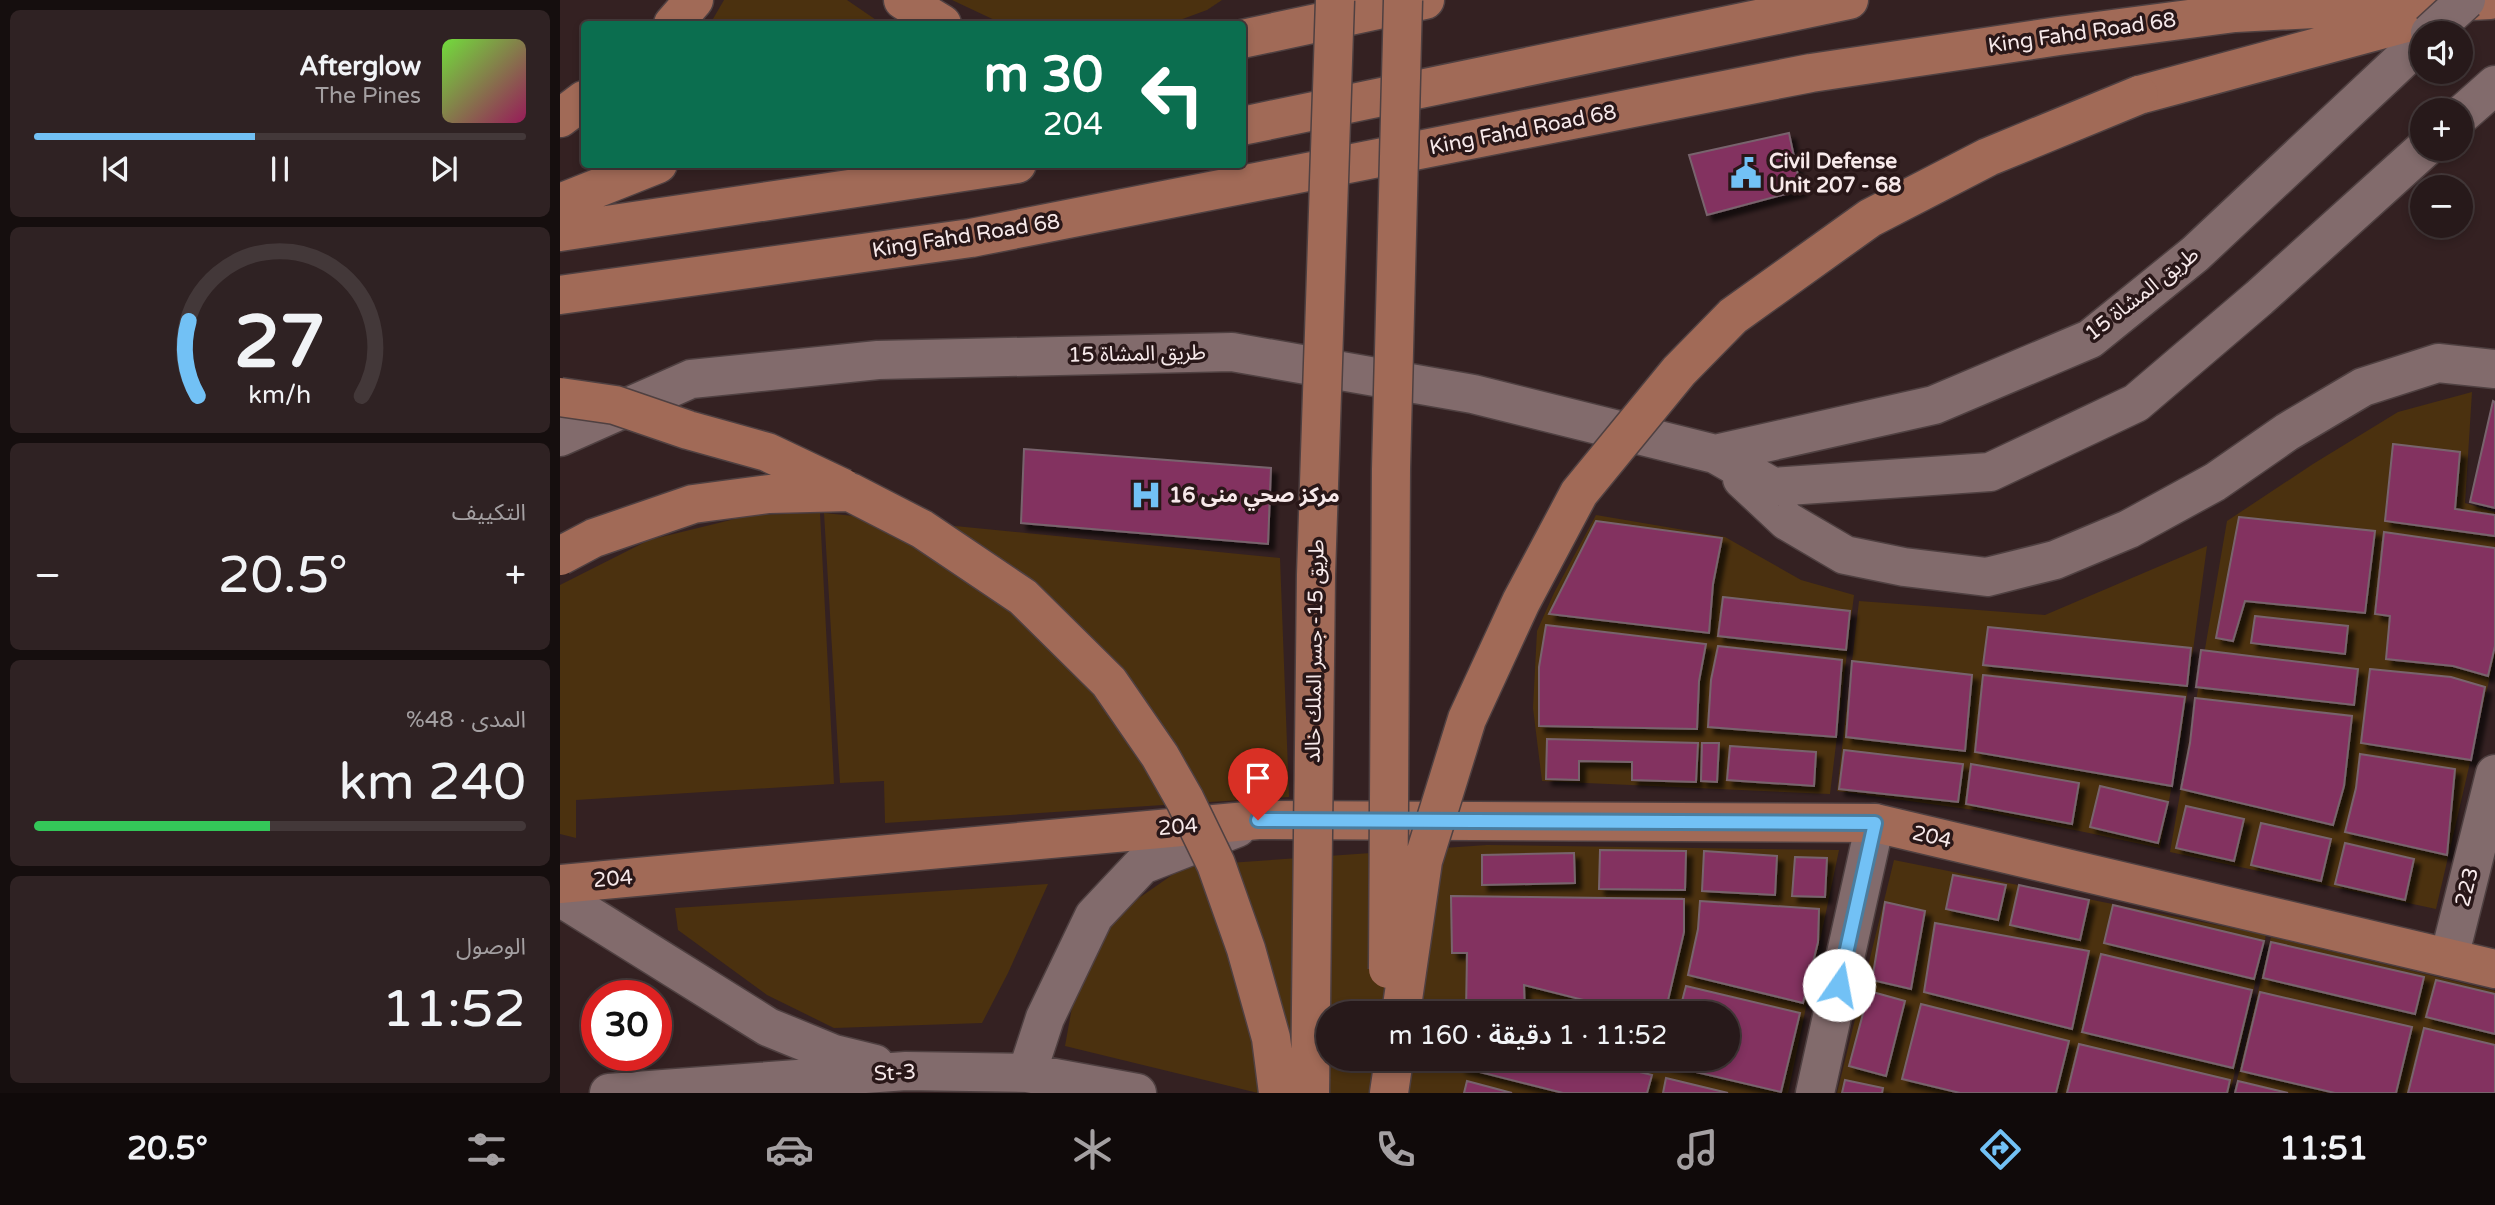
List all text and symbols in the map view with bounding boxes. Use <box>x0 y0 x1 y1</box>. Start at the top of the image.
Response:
street label: King Fahd Road 68 <box>1986 7 2178 59</box>
map controls <box>2410 21 2473 238</box>
button: sound <box>2410 21 2473 84</box>
text: 30 m <box>984 46 1103 105</box>
icon: left <box>1127 49 1218 140</box>
text: Afterglow <box>299 51 421 82</box>
text: The Pines <box>315 82 421 110</box>
button: + <box>2410 98 2473 161</box>
street label: King Fahd Road 68 <box>1427 100 1619 160</box>
text: 204 <box>1043 106 1103 144</box>
place label: Civil Defense Unit 207 - 68 <box>1769 149 1901 198</box>
icon: previous <box>97 150 135 188</box>
icon: pause <box>261 150 299 188</box>
icon: next <box>425 150 463 188</box>
public building icon: Civil Defense Unit 207 - 68 <box>1729 156 1763 190</box>
button: − <box>2410 175 2473 238</box>
street label: King Fahd Road 68 <box>870 209 1062 263</box>
street label: طريق المشاة 15 <box>2080 242 2204 346</box>
text: 27 <box>234 299 326 387</box>
street label: طريق المشاة 15 <box>1068 340 1206 368</box>
text: km/h <box>249 380 311 410</box>
hospital icon: مركز صحي منى 16 <box>1129 478 1163 512</box>
place label: مركز صحي منى 16 <box>1169 483 1340 511</box>
text: التكييف <box>452 499 526 527</box>
street label: طريق 15- جسر الملك خالد <box>1301 539 1329 763</box>
text: 20.5° <box>218 544 348 607</box>
text: − <box>34 553 61 599</box>
text: + <box>505 553 526 599</box>
text: المدى · 48% <box>406 706 526 734</box>
pin <box>1228 748 1288 820</box>
text: 240 km <box>338 751 526 814</box>
icon: arrive <box>1239 759 1277 797</box>
street label: 204 <box>1157 813 1199 841</box>
street label: 204 <box>1910 820 1954 854</box>
street label: 204 <box>592 865 634 893</box>
street label: 223 <box>2450 865 2484 909</box>
text: الوصول <box>456 933 526 961</box>
position arrow <box>1802 948 1876 1022</box>
text: 11:52 <box>382 978 526 1041</box>
speed limit sign: 30 <box>581 980 672 1071</box>
text: 11:52 · 1 دقيقة · 160 m <box>1389 1020 1667 1051</box>
street label: St-3 <box>873 1059 917 1087</box>
icon: filters <box>462 1125 511 1174</box>
icon: car <box>765 1125 814 1174</box>
icon: climate <box>1068 1125 1117 1174</box>
icon: phone <box>1371 1125 1420 1174</box>
icon: music <box>1673 1125 1722 1174</box>
icon: directions <box>1976 1125 2025 1174</box>
text: 20.5° <box>127 1130 208 1168</box>
text: 11:51 <box>2279 1130 2368 1168</box>

